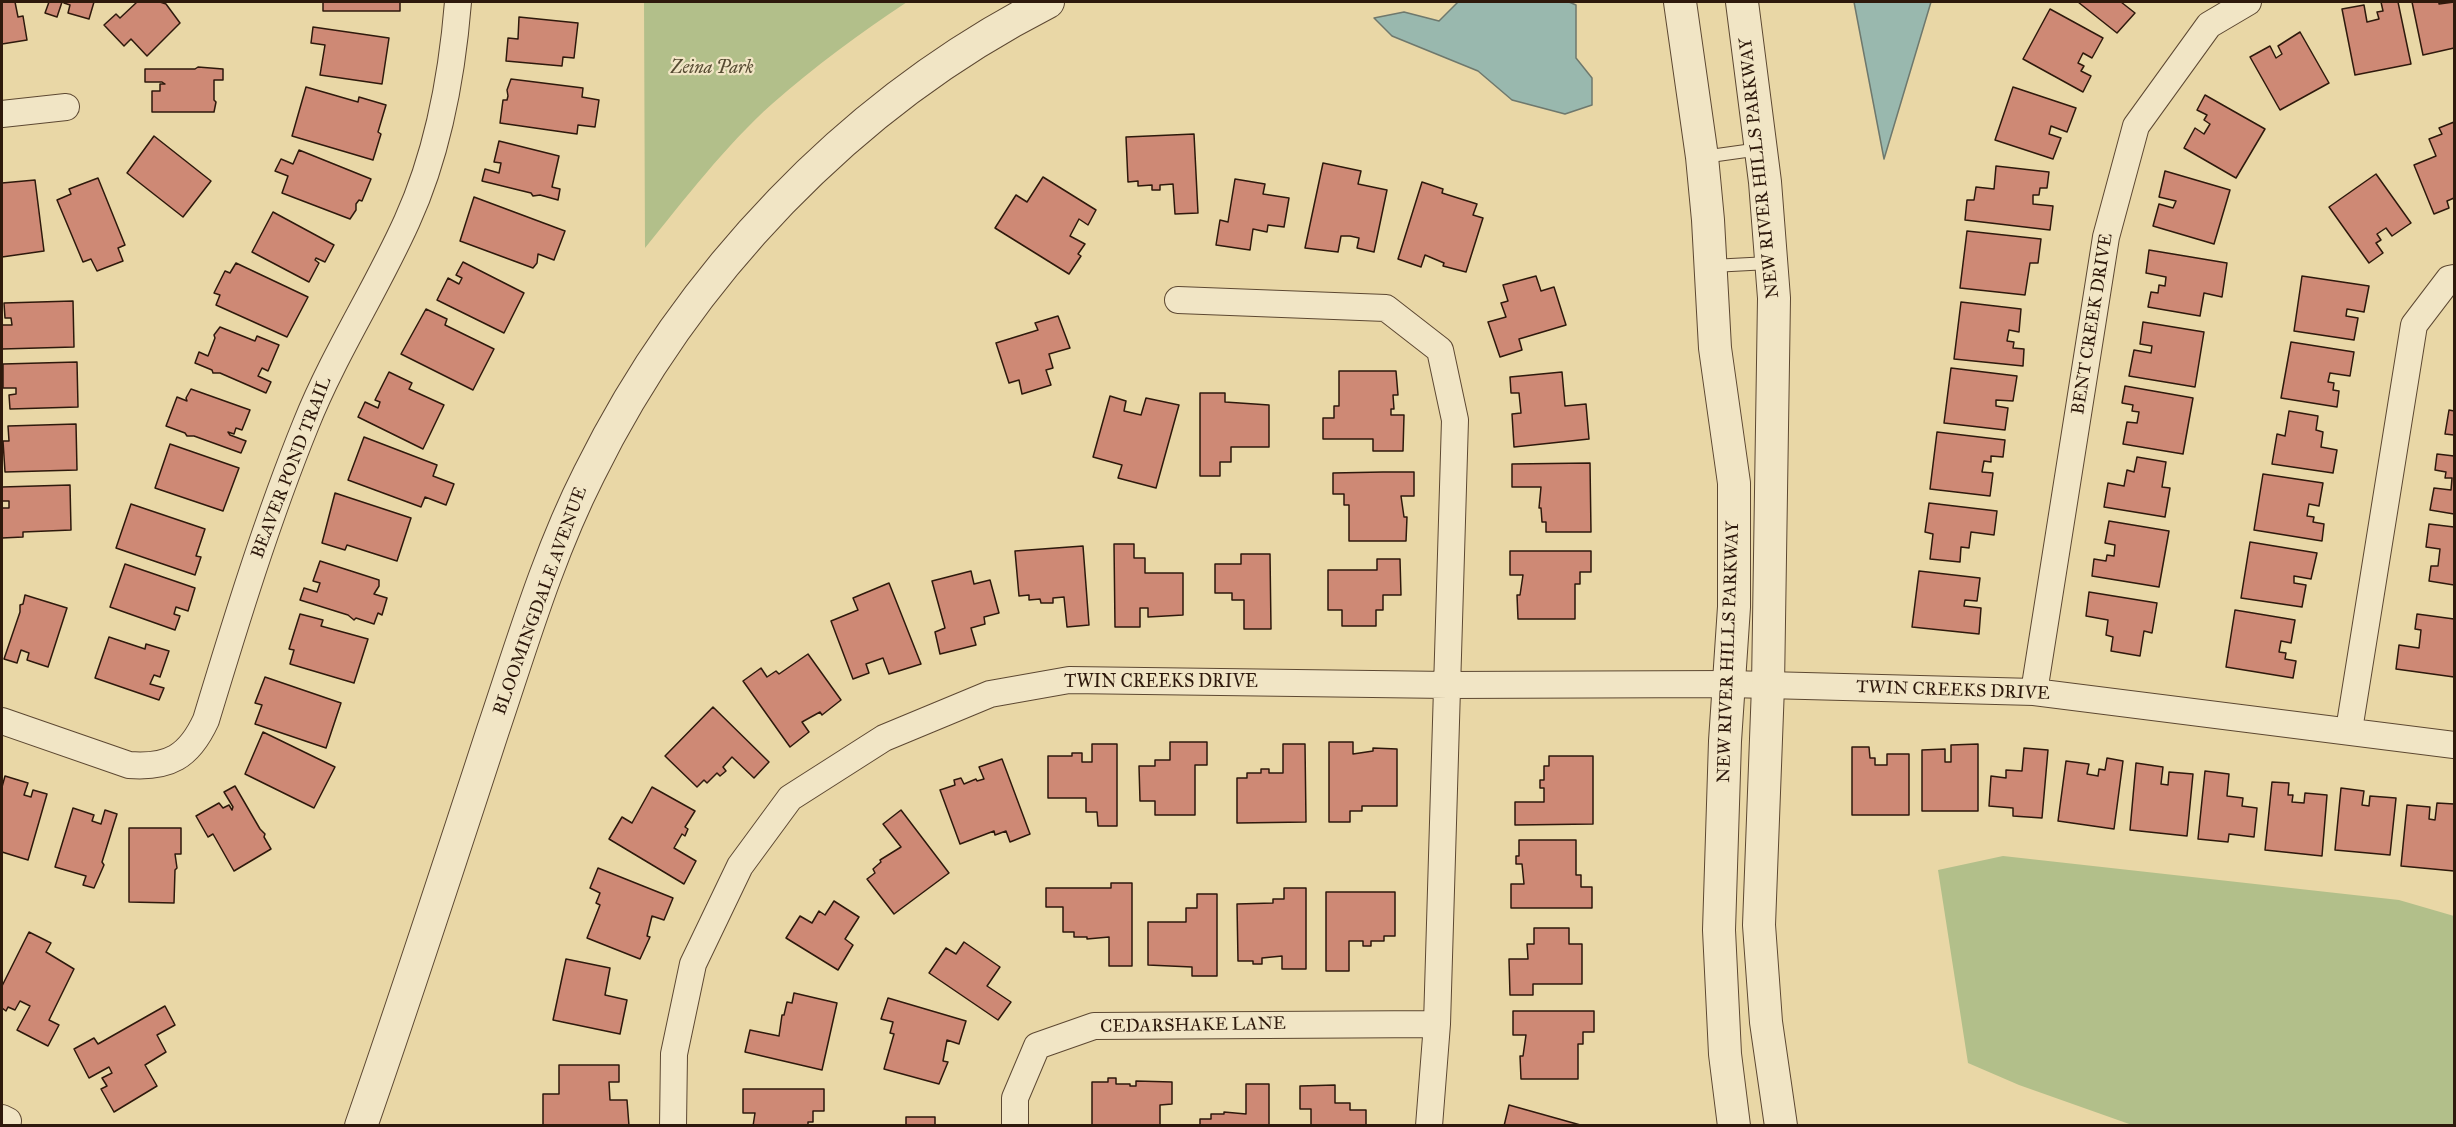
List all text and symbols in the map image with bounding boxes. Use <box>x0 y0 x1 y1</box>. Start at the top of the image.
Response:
street label: NEW RIVER HILLS PARKWAY <box>1736 37 1784 299</box>
park label: Zeina Park <box>670 58 754 80</box>
street label: BENT CREEK DRIVE <box>2068 232 2118 416</box>
street label: BEAVER POND TRAIL <box>247 374 337 562</box>
street label: BLOOMINGDALE AVENUE <box>490 484 592 718</box>
street label: NEW RIVER HILLS PARKWAY <box>1714 521 1744 783</box>
street label: TWIN CREEKS DRIVE <box>1064 672 1258 694</box>
street label: TWIN CREEKS DRIVE <box>1856 677 2050 705</box>
street label: CEDARSHAKE LANE <box>1100 1014 1286 1038</box>

